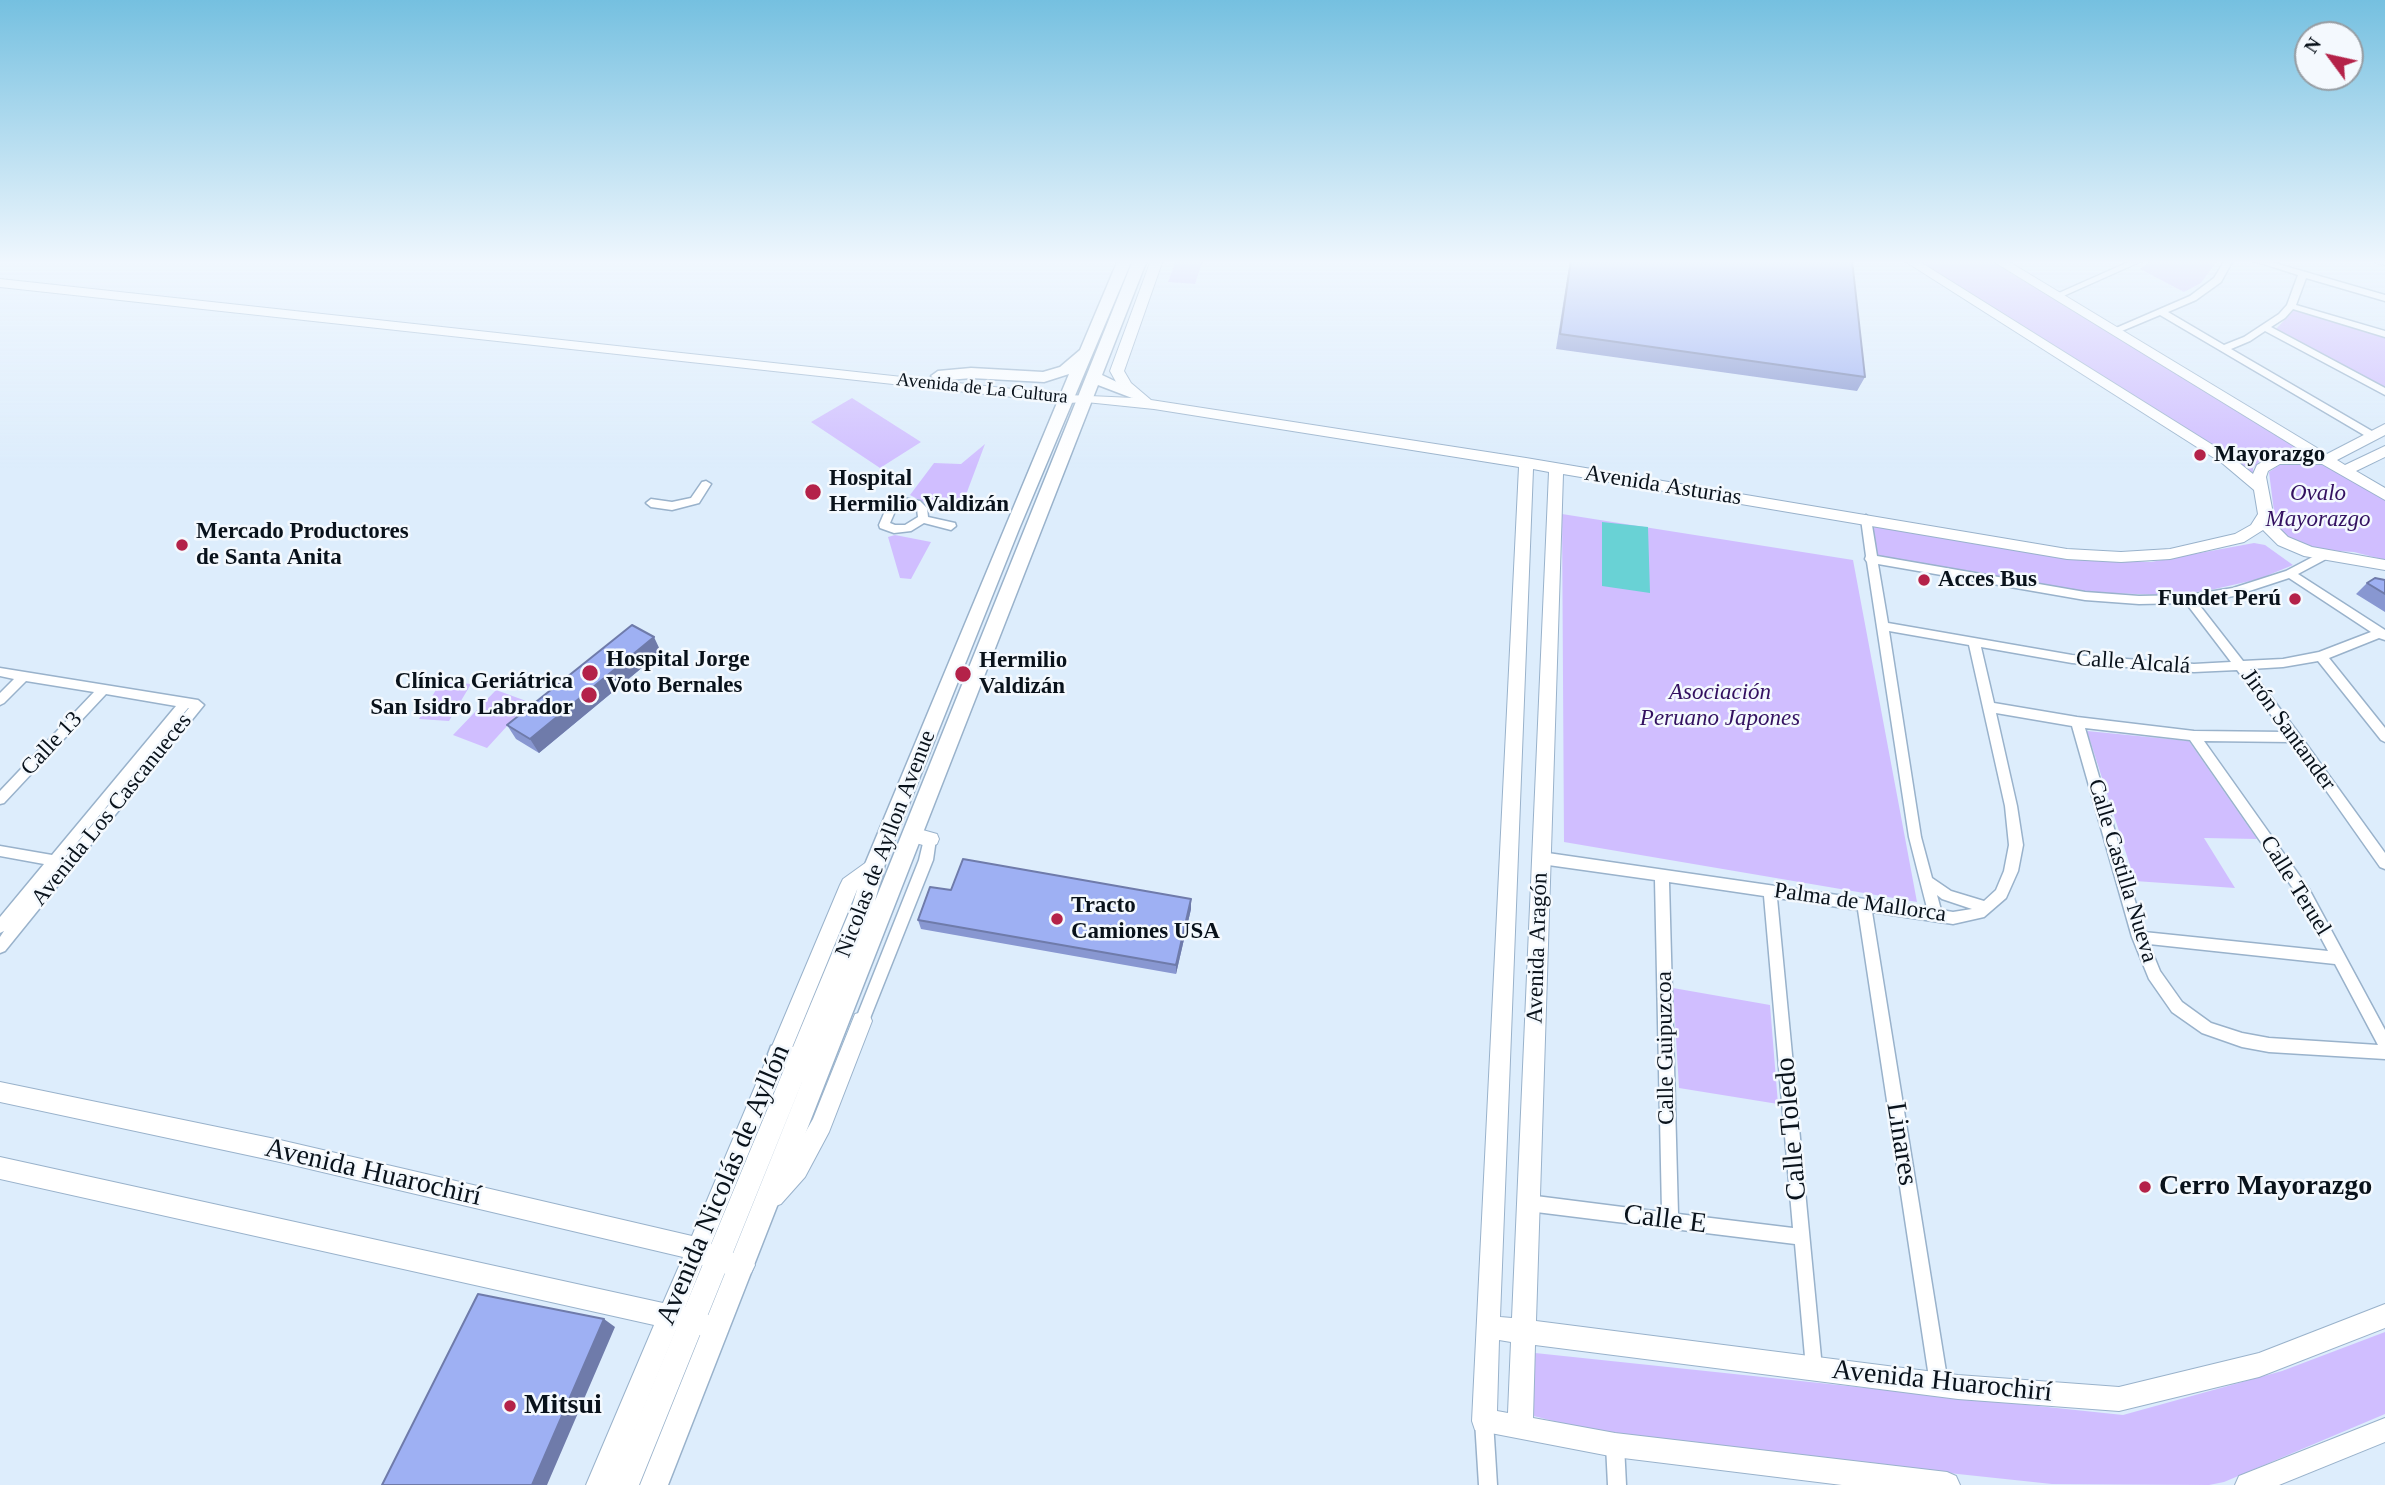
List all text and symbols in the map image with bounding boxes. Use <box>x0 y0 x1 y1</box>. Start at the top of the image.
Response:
north arrow <box>2294 21 2364 91</box>
text: N <box>2300 34 2325 57</box>
street label: Avenida de La Cultura <box>895 369 1069 409</box>
place label: Mayorazgo <box>2214 441 2325 469</box>
marker: Mayorazgo <box>2192 447 2208 463</box>
street label: Avenida Asturias <box>1583 460 1743 512</box>
place label: Hospital Hermilio Valdizán <box>829 465 1009 519</box>
park label: Ovalo Mayorazgo <box>2266 480 2370 534</box>
marker: Hospital Hermilio Valdizán <box>803 482 823 502</box>
place label: Mercado Productores de Santa Anita <box>196 518 409 572</box>
marker: Mercado Productores de Santa Anita <box>174 537 190 553</box>
place label: Acces Bus <box>1938 566 2037 594</box>
marker: Acces Bus <box>1916 572 1932 588</box>
place label: Fundet Perú <box>2158 585 2281 613</box>
marker: Fundet Perú <box>2287 591 2303 607</box>
street label: Calle Alcalá <box>2075 645 2191 681</box>
place label: Hospital Jorge Voto Bernales <box>606 646 750 700</box>
place label: Hermilio Valdizán <box>979 647 1067 701</box>
marker: Hospital Jorge Voto Bernales <box>580 663 600 683</box>
marker: Hermilio Valdizán <box>953 664 973 684</box>
street label: Jirón Santander <box>2235 664 2341 796</box>
place label: Clínica Geriátrica San Isidro Labrador <box>370 668 573 722</box>
park label: Asociación Peruano Japones <box>1640 679 1800 733</box>
marker: Clínica Geriátrica San Isidro Labrador <box>579 685 599 705</box>
street label: Calle 13 <box>16 706 88 782</box>
street label: Avenida Los Cascanueces <box>26 708 198 912</box>
street label: Nicolas de Ayllon Avenue <box>830 727 942 961</box>
street label: Calle Castilla Nueva <box>2081 776 2163 966</box>
street label: Calle Teruel <box>2253 831 2337 941</box>
street label: Avenida Aragón <box>1522 872 1554 1024</box>
street label: Palma de Mallorca <box>1772 877 1948 929</box>
place label: Tracto Camiones USA <box>1071 892 1220 946</box>
marker: Tracto Camiones USA <box>1049 911 1065 927</box>
street label: Calle Guipuzcoa <box>1651 971 1681 1125</box>
street label: Avenida Nicolás de Ayllón <box>650 1040 798 1330</box>
street label: Calle Toledo <box>1769 1056 1815 1202</box>
street label: Linares <box>1878 1100 1924 1188</box>
street label: Avenida Huarochirí <box>262 1132 484 1214</box>
place label: Cerro Mayorazgo <box>2159 1170 2372 1204</box>
marker: Cerro Mayorazgo <box>2137 1179 2153 1195</box>
street label: Calle E <box>1622 1198 1708 1242</box>
street label: Avenida Huarochirí <box>1830 1354 2054 1410</box>
place label: Mitsui <box>524 1389 602 1423</box>
marker: Mitsui <box>502 1398 518 1414</box>

